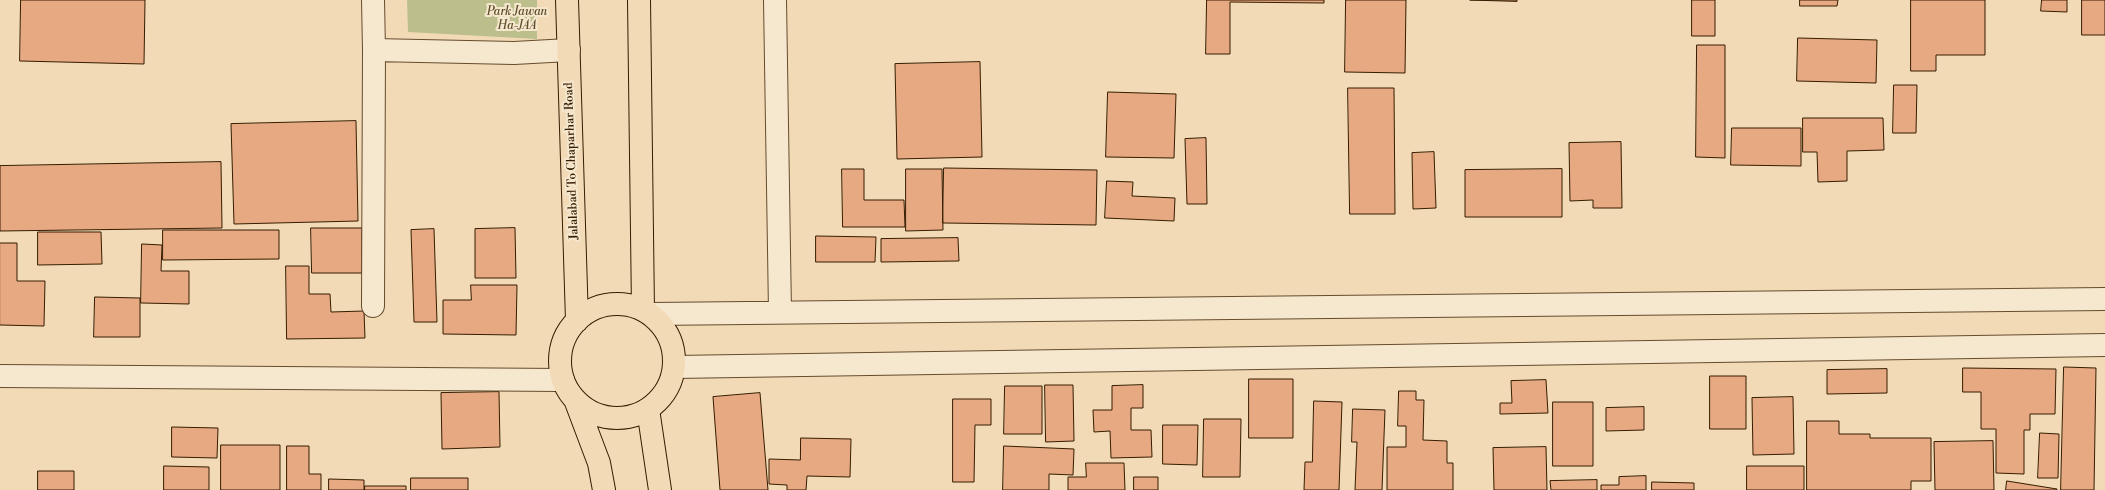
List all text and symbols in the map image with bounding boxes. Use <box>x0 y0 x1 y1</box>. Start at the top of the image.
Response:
park label: Park Jawan Ha-JAA <box>487 5 547 33</box>
street label: Jalalabad To Chaparhar Road <box>562 82 582 240</box>

